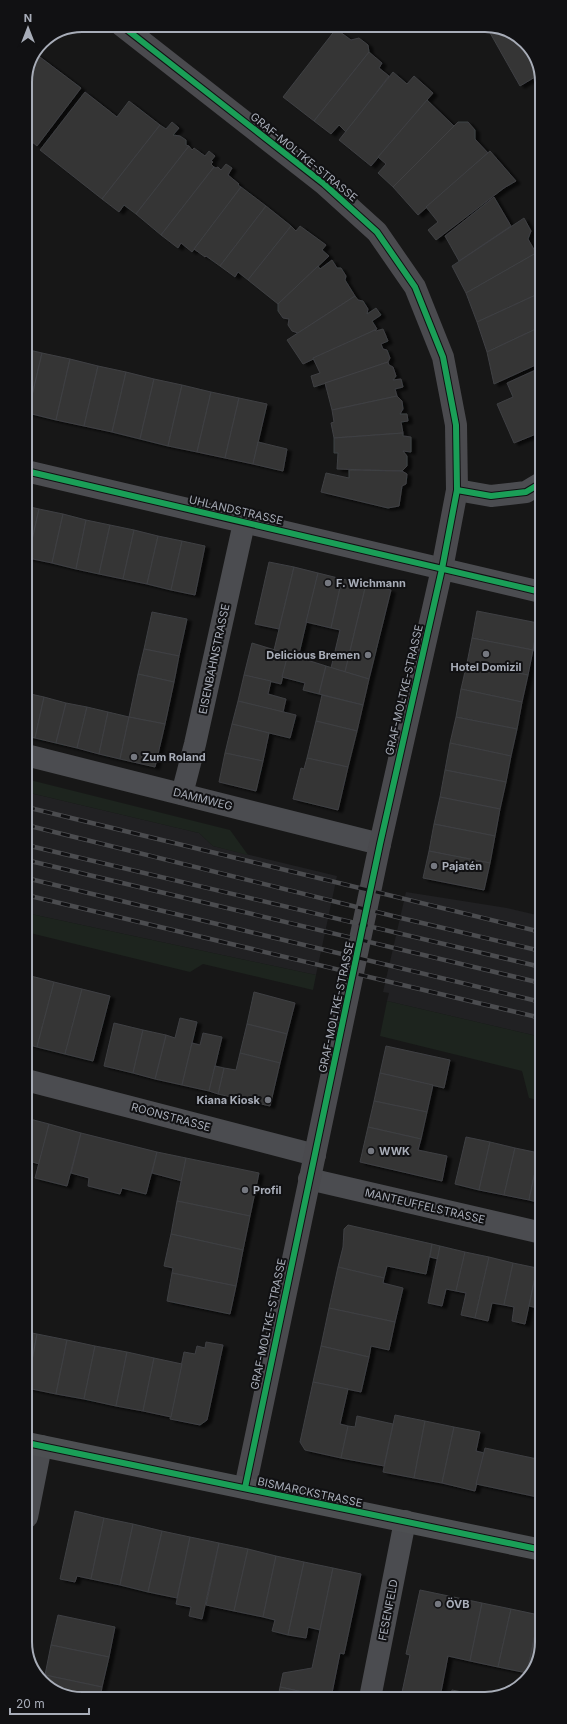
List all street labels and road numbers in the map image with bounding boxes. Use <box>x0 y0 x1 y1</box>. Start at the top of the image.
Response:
street label: GRAF-MOLTKE-STRASSE <box>248 110 360 204</box>
street label: UHLANDSTRASSE <box>188 492 284 528</box>
street label: EISENBAHNSTRASSE <box>195 603 233 715</box>
street label: GRAF-MOLTKE-STRASSE <box>382 623 426 757</box>
street label: DAMMWEG <box>172 785 234 813</box>
street label: GRAF-MOLTKE-STRASSE <box>315 940 357 1074</box>
street label: ROONSTRASSE <box>130 1100 212 1134</box>
street label: MANTEUFFELSTRASSE <box>363 1185 487 1227</box>
street label: GRAF-MOLTKE-STRASSE <box>247 1257 289 1391</box>
street label: BISMARCKSTRASSE <box>256 1474 364 1510</box>
street label: FESENFELD <box>375 1578 401 1642</box>

